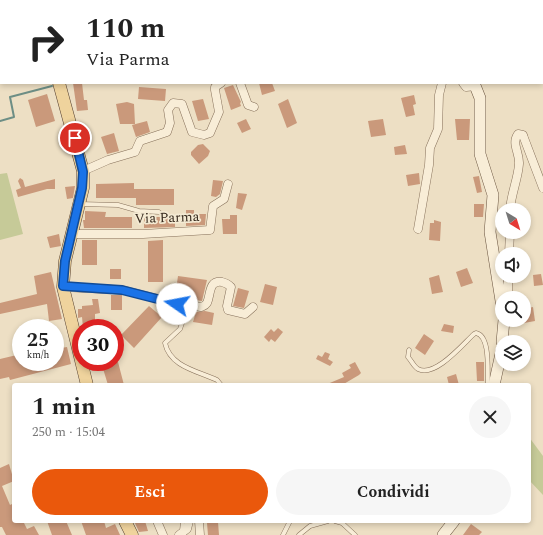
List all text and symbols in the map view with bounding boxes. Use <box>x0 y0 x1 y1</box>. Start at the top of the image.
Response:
text: 110 m <box>86 7 165 50</box>
icon: right <box>20 16 72 68</box>
text: Via Parma <box>86 46 170 73</box>
pin <box>58 121 92 155</box>
icon: arrive <box>64 127 86 149</box>
north arrow <box>495 203 531 239</box>
map controls <box>495 203 531 371</box>
street label: Via Parma <box>134 206 200 229</box>
button: sound <box>495 247 531 283</box>
position arrow <box>156 283 198 325</box>
button: search <box>495 291 531 327</box>
speed limit sign: 30 <box>72 319 124 371</box>
text: 25 <box>27 325 49 355</box>
button: layers <box>495 335 531 371</box>
text: km/h <box>27 347 49 363</box>
text: 1 min <box>32 389 96 425</box>
button: close <box>469 396 511 438</box>
text: 250 m · 15:04 <box>32 422 105 442</box>
button: Esci <box>32 469 268 515</box>
button: Condividi <box>276 469 511 515</box>

